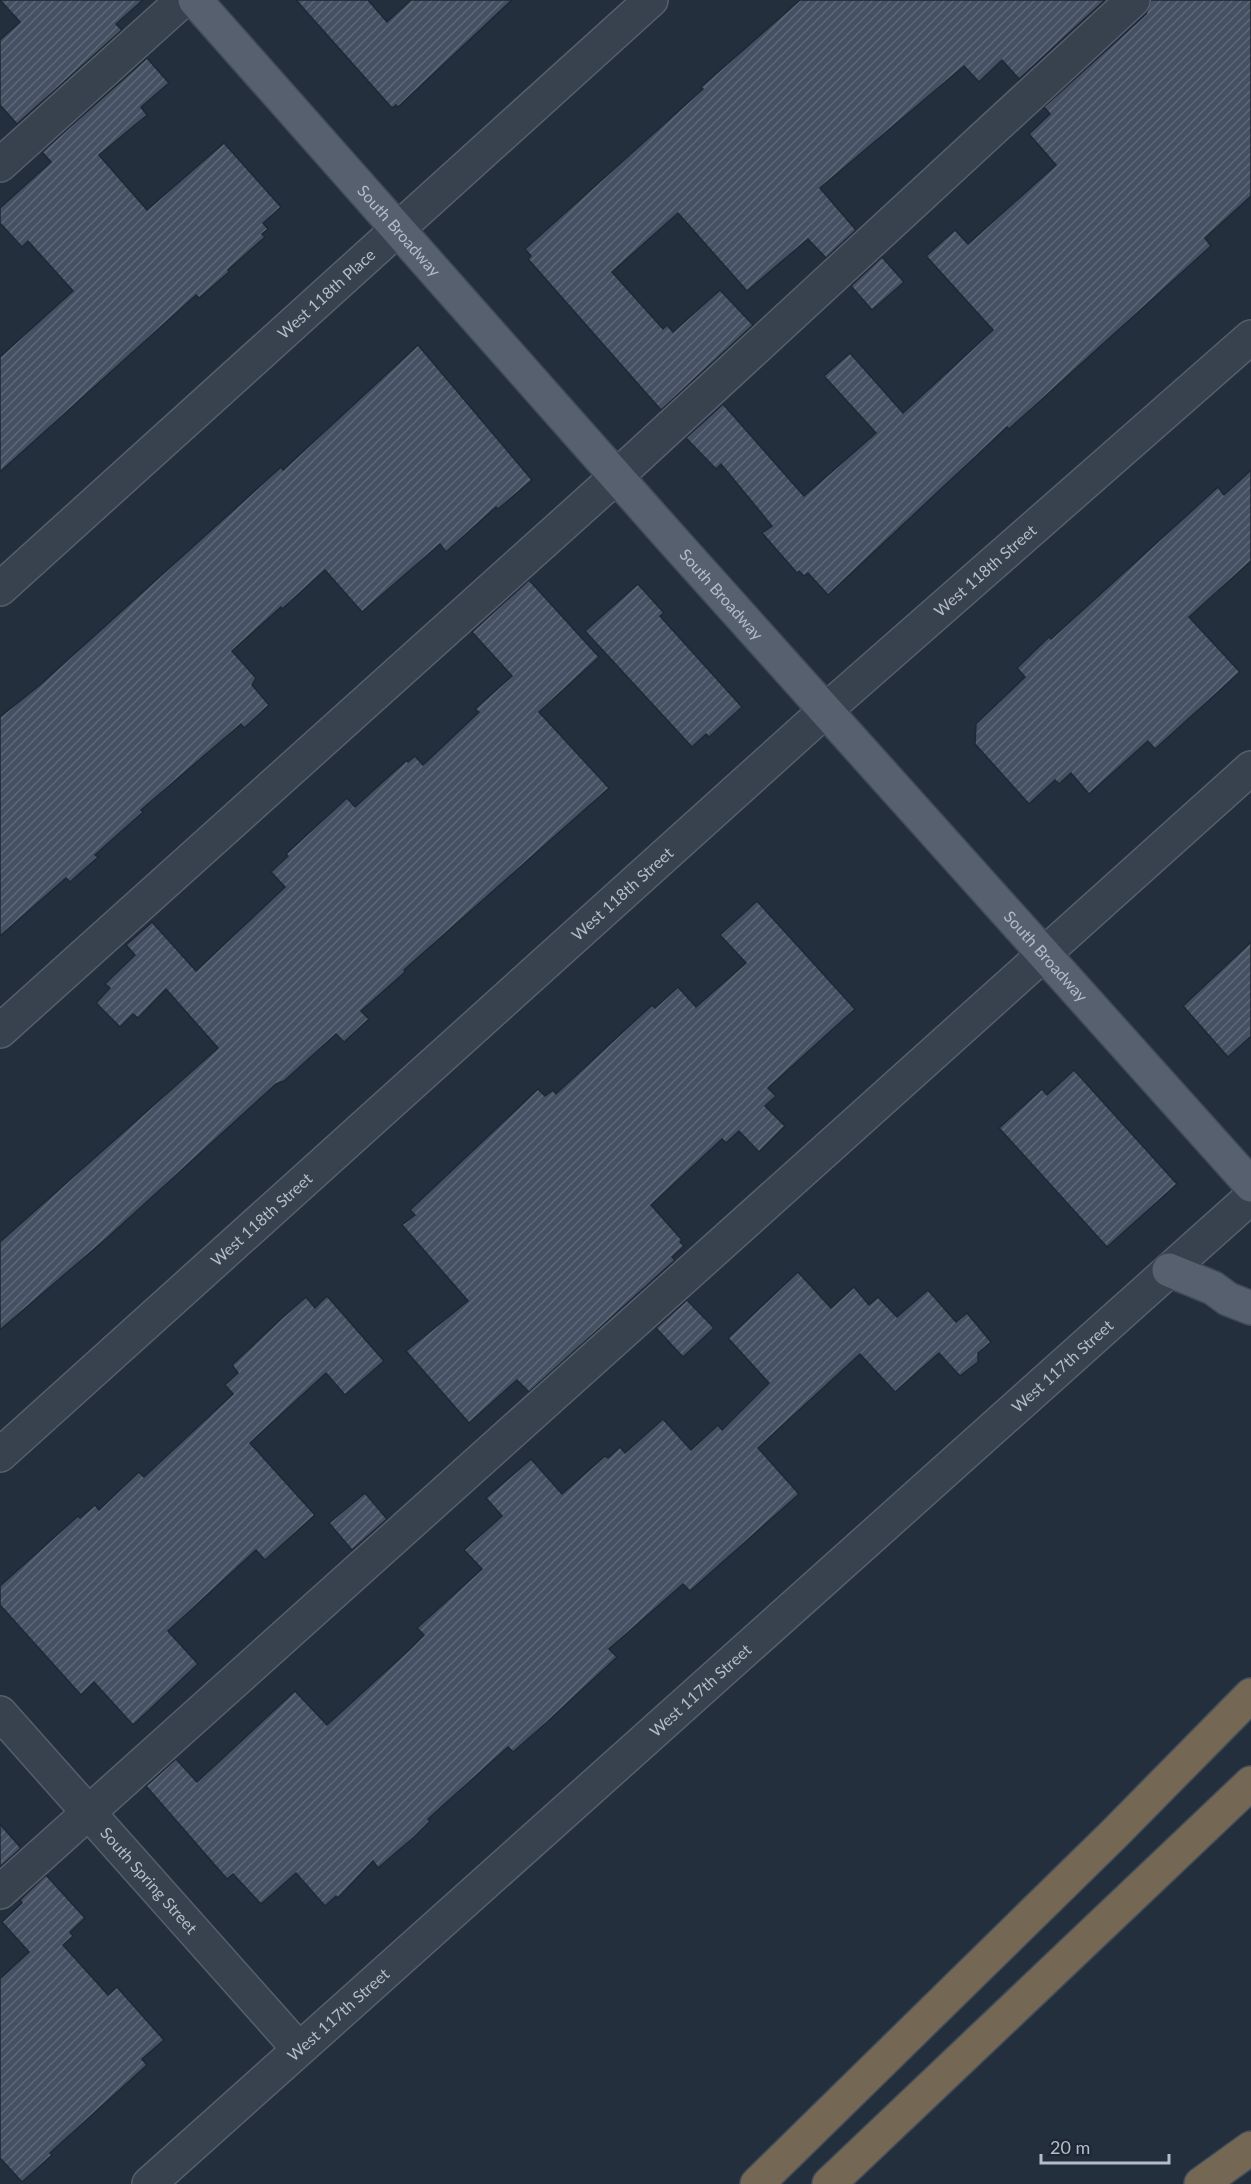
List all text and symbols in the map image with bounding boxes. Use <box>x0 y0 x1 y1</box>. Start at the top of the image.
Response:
street label: South Broadway <box>354 181 445 281</box>
street label: West 118th Place <box>273 245 379 342</box>
street label: West 118th Street <box>930 520 1040 620</box>
street label: South Broadway <box>676 545 768 644</box>
street label: West 118th Street <box>567 843 677 944</box>
street label: South Broadway <box>1001 907 1092 1006</box>
street label: West 118th Street <box>207 1168 316 1269</box>
street label: West 117th Street <box>1007 1315 1117 1416</box>
street label: West 117th Street <box>645 1639 755 1740</box>
street label: South Spring Street <box>97 1823 202 1937</box>
street label: West 117th Street <box>283 1964 393 2065</box>
scale bar <box>1041 2127 1168 2165</box>
text: 20 m <box>1050 2136 1090 2158</box>

